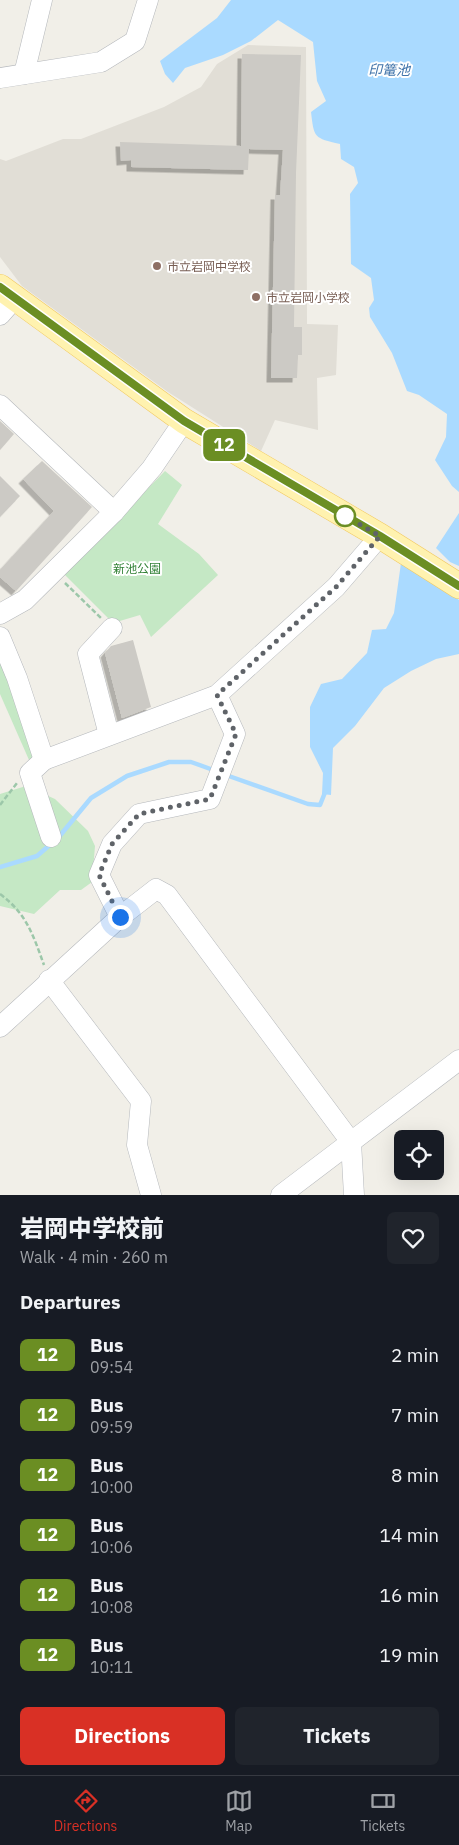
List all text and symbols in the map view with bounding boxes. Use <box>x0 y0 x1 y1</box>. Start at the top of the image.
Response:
water label: 印篭池 <box>368 61 412 79</box>
place label: 市立岩岡中学校 <box>167 259 251 274</box>
marker: 市立岩岡中学校 <box>151 260 163 272</box>
place label: 市立岩岡小学校 <box>266 290 350 305</box>
marker: 市立岩岡小学校 <box>250 291 262 303</box>
line badge: 12 <box>202 429 246 461</box>
text: 12 <box>213 433 235 456</box>
unlabelled marker <box>334 505 356 527</box>
park label: 新池公園 <box>113 561 161 576</box>
your location <box>108 905 133 930</box>
map controls <box>394 1130 444 1180</box>
button: locate <box>394 1130 444 1180</box>
text: 岩岡中学校前 <box>20 1212 164 1244</box>
button: heart <box>387 1212 439 1264</box>
text: Walk · 4 min · 260 m <box>20 1247 168 1267</box>
text: Departures <box>20 1290 120 1314</box>
text: Bus <box>90 1333 124 1357</box>
text: 12 <box>37 1343 58 1366</box>
text: 2 min <box>391 1343 439 1367</box>
text: 09:54 <box>90 1357 133 1377</box>
text: Bus <box>90 1393 124 1417</box>
text: 12 <box>37 1403 58 1426</box>
text: 7 min <box>391 1403 439 1427</box>
text: 09:59 <box>90 1417 133 1437</box>
text: Bus <box>90 1453 124 1477</box>
text: 12 <box>37 1463 58 1486</box>
text: 8 min <box>391 1463 439 1487</box>
text: 10:00 <box>90 1477 133 1497</box>
text: Bus <box>90 1513 124 1537</box>
text: 12 <box>37 1523 58 1546</box>
text: 14 min <box>380 1523 439 1547</box>
text: 10:06 <box>90 1537 133 1557</box>
text: Bus <box>90 1573 124 1597</box>
text: 12 <box>37 1583 58 1606</box>
text: 16 min <box>380 1583 439 1607</box>
text: 10:08 <box>90 1597 133 1617</box>
text: Bus <box>90 1633 124 1657</box>
text: 12 <box>37 1643 58 1666</box>
text: 19 min <box>380 1643 439 1667</box>
text: 10:11 <box>90 1657 133 1677</box>
button: Directions <box>20 1707 225 1765</box>
button: Tickets <box>235 1707 439 1765</box>
tab: Directions <box>54 1787 117 1835</box>
tab: Map <box>225 1787 253 1835</box>
tab: Tickets <box>360 1787 405 1835</box>

